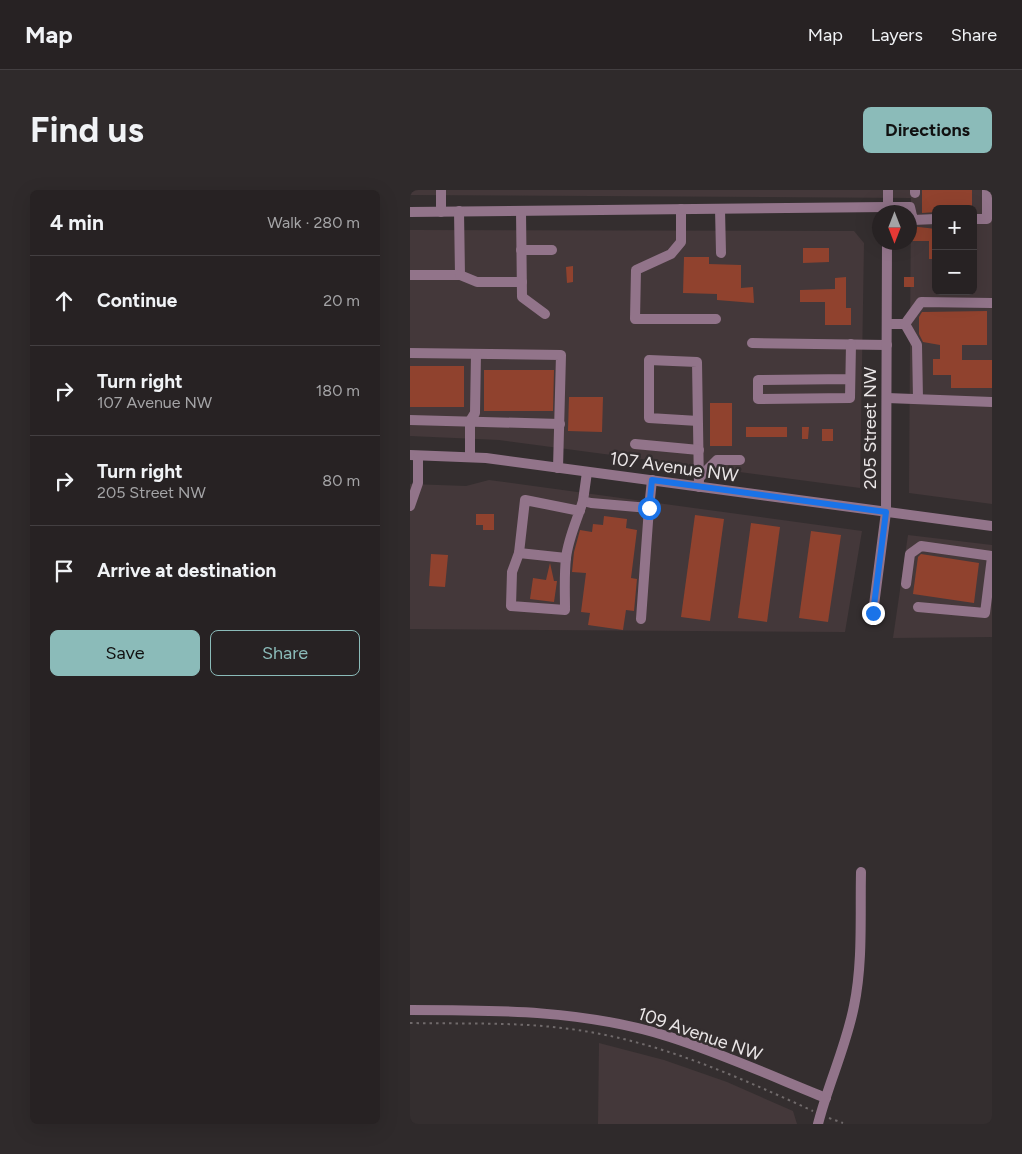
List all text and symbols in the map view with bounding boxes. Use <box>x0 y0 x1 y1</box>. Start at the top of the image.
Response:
text: Map <box>25 20 73 49</box>
text: Map <box>808 24 843 46</box>
text: Layers <box>871 24 923 46</box>
text: Share <box>951 24 997 46</box>
button: Directions <box>863 107 992 153</box>
text: Find us <box>30 109 144 151</box>
north arrow <box>872 205 917 250</box>
map controls <box>932 205 977 295</box>
button: + <box>932 205 977 250</box>
text: 4 min <box>50 210 104 235</box>
text: Walk · 280 m <box>267 213 360 232</box>
button: − <box>932 250 977 295</box>
icon: ahead <box>50 287 78 315</box>
text: Continue <box>97 289 177 312</box>
text: 20 m <box>323 291 360 310</box>
street label: 205 Street NW <box>859 366 881 489</box>
text: Turn right <box>97 370 183 393</box>
icon: right <box>50 377 78 405</box>
text: 180 m <box>316 381 360 400</box>
text: 107 Avenue NW <box>97 393 212 412</box>
street label: 107 Avenue NW <box>608 447 740 487</box>
text: Turn right <box>97 460 183 483</box>
icon: right <box>50 467 78 495</box>
text: 80 m <box>322 471 360 490</box>
text: 205 Street NW <box>97 483 206 502</box>
route start <box>638 497 661 520</box>
icon: arrive <box>50 557 78 585</box>
text: Arrive at destination <box>97 559 276 582</box>
route end <box>862 602 885 625</box>
button: Save <box>50 630 200 676</box>
button: Share <box>210 630 360 676</box>
street label: 109 Avenue NW <box>635 1002 766 1066</box>

